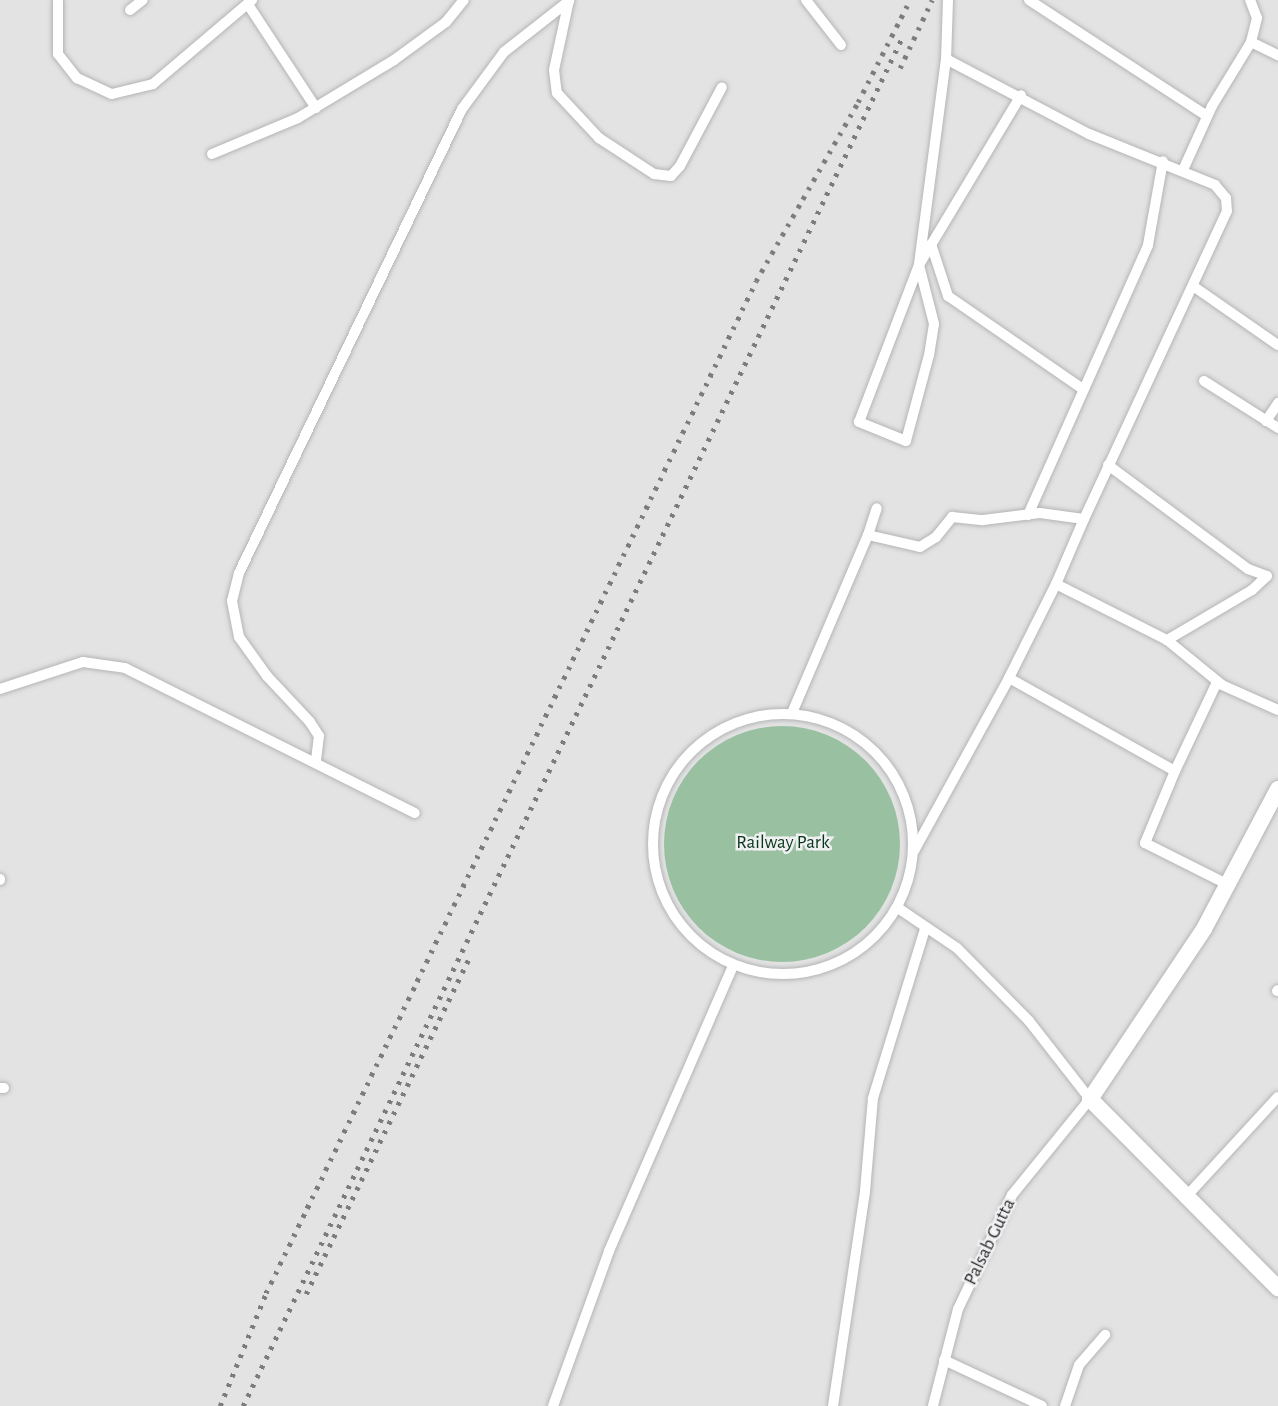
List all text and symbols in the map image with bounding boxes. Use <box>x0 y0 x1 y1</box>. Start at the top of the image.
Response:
park label: Railway Park <box>736 832 830 854</box>
street label: Palsab Gutta <box>959 1195 1021 1289</box>

